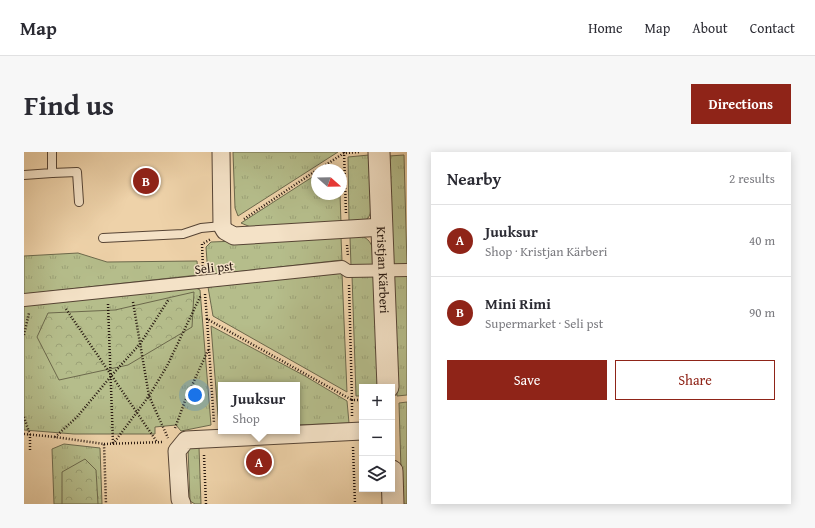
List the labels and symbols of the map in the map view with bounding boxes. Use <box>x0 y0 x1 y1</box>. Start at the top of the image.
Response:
north arrow <box>311 164 347 200</box>
pin: B <box>133 166 159 196</box>
street label: Kristjan Kärberi <box>372 226 394 314</box>
street label: Seli pst <box>193 256 235 279</box>
your location <box>185 385 205 405</box>
pin: A <box>246 447 272 477</box>

